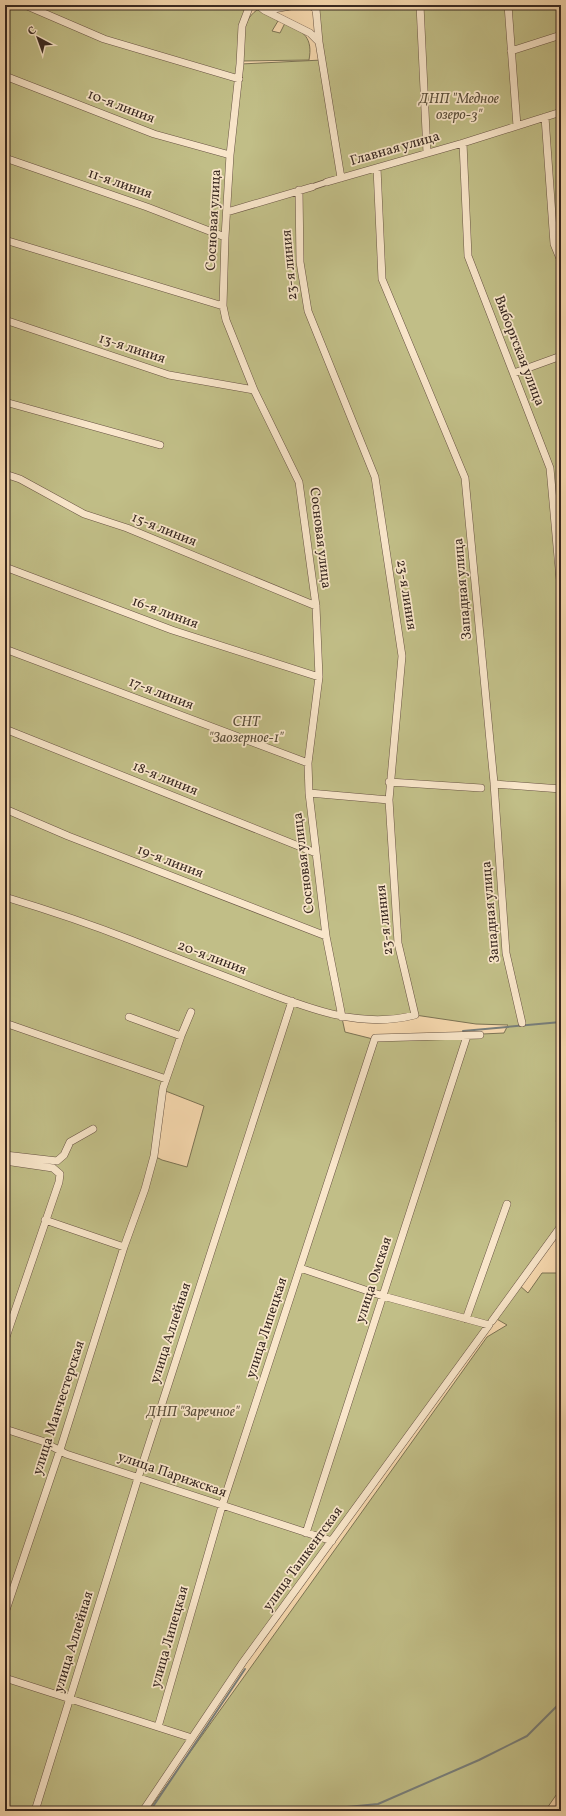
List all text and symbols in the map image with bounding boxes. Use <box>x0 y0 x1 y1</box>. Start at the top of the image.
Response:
north arrow <box>18 18 58 58</box>
text: С <box>25 24 40 40</box>
street label: 10-я линия <box>85 85 157 129</box>
park label: ДНП "Медное озеро-3" <box>418 90 499 125</box>
street label: Главная улица <box>348 127 442 171</box>
street label: 11-я линия <box>85 164 155 204</box>
street label: Сосновая улица <box>202 169 226 271</box>
street label: 23-я линия <box>277 229 303 301</box>
street label: Выборгская улица <box>489 293 549 409</box>
street label: 13-я линия <box>96 329 168 369</box>
street label: Сосновая улица <box>304 486 336 590</box>
street label: 15-я линия <box>129 508 199 552</box>
street label: Западная улица <box>449 537 477 641</box>
street label: 23-я линия <box>391 559 421 631</box>
street label: 16-я линия <box>129 592 201 634</box>
street label: 17-я линия <box>126 673 196 715</box>
park label: СНТ "Заозерное-1" <box>209 713 285 748</box>
street label: 18-я линия <box>129 757 201 801</box>
street label: Сосновая улица <box>288 811 320 915</box>
street label: 19-я линия <box>134 841 206 883</box>
street label: Западная улица <box>477 860 505 964</box>
street label: 23-я линия <box>372 884 398 956</box>
street label: 20-я линия <box>175 936 249 980</box>
street label: улица Омская <box>351 1234 397 1326</box>
street label: улица Липецкая <box>242 1275 292 1381</box>
street label: улица Аллейная <box>146 1280 196 1386</box>
street label: улица Манчестерская <box>28 1338 90 1478</box>
park label: ДНП "Заречное" <box>146 1403 241 1422</box>
street label: улица Парижская <box>115 1447 229 1503</box>
street label: улица Ташкентская <box>259 1503 347 1615</box>
street label: улица Липецкая <box>146 1584 194 1690</box>
street label: улица Аллейная <box>50 1589 98 1695</box>

